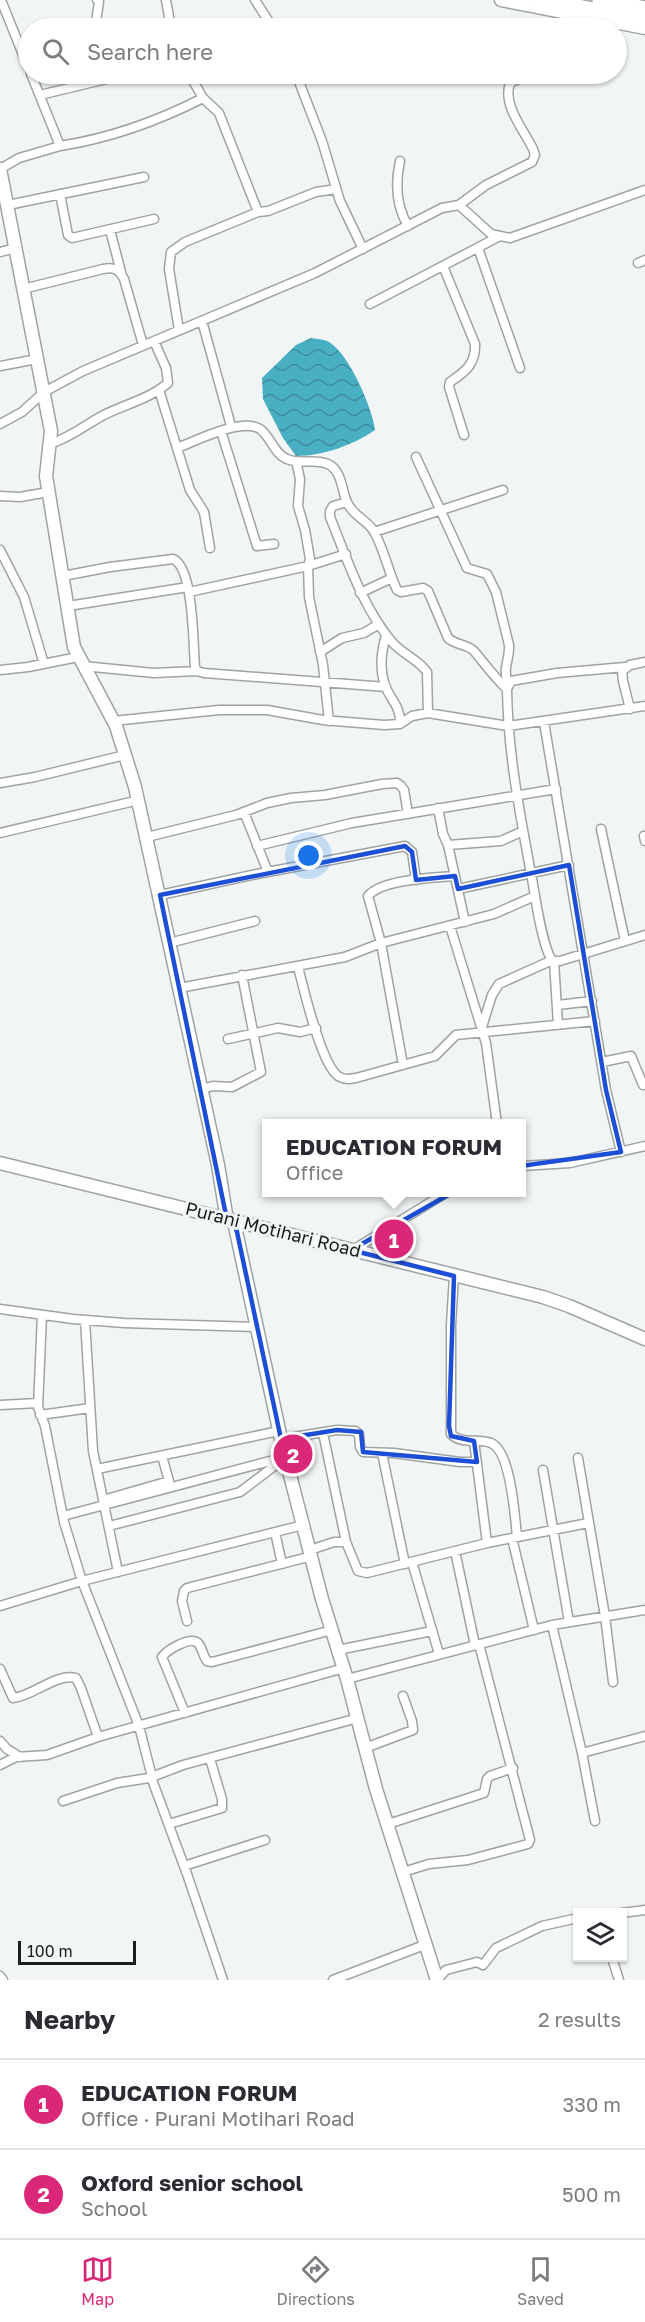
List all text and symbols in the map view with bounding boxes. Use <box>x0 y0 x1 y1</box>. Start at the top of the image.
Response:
search box <box>18 18 627 84</box>
icon: search <box>39 35 72 68</box>
text: Search here <box>87 38 213 65</box>
your location <box>294 841 323 870</box>
popup <box>262 1119 526 1197</box>
text: EDUCATION FORUM <box>286 1133 502 1160</box>
text: Office <box>286 1160 343 1184</box>
street label: Purani Motihari Road <box>183 1197 363 1261</box>
pin: 1 <box>374 1216 414 1262</box>
pin: 2 <box>274 1432 312 1476</box>
map controls <box>573 1908 627 1962</box>
button: layers <box>573 1908 627 1962</box>
scale bar <box>18 1938 136 1966</box>
text: 100 m <box>27 1941 73 1961</box>
text: Nearby <box>24 2004 115 2035</box>
text: 2 results <box>538 2007 621 2031</box>
text: EDUCATION FORUM <box>81 2079 297 2106</box>
text: 1 <box>38 2092 49 2116</box>
text: 330 m <box>563 2092 621 2116</box>
text: Office · Purani Motihari Road <box>81 2106 355 2130</box>
text: Oxford senior school <box>81 2169 303 2196</box>
text: 2 <box>37 2182 50 2206</box>
text: 500 m <box>562 2182 621 2206</box>
text: School <box>81 2196 147 2220</box>
tab: Map <box>81 2253 114 2309</box>
tab: Directions <box>277 2253 355 2309</box>
tab: Saved <box>517 2253 564 2309</box>

